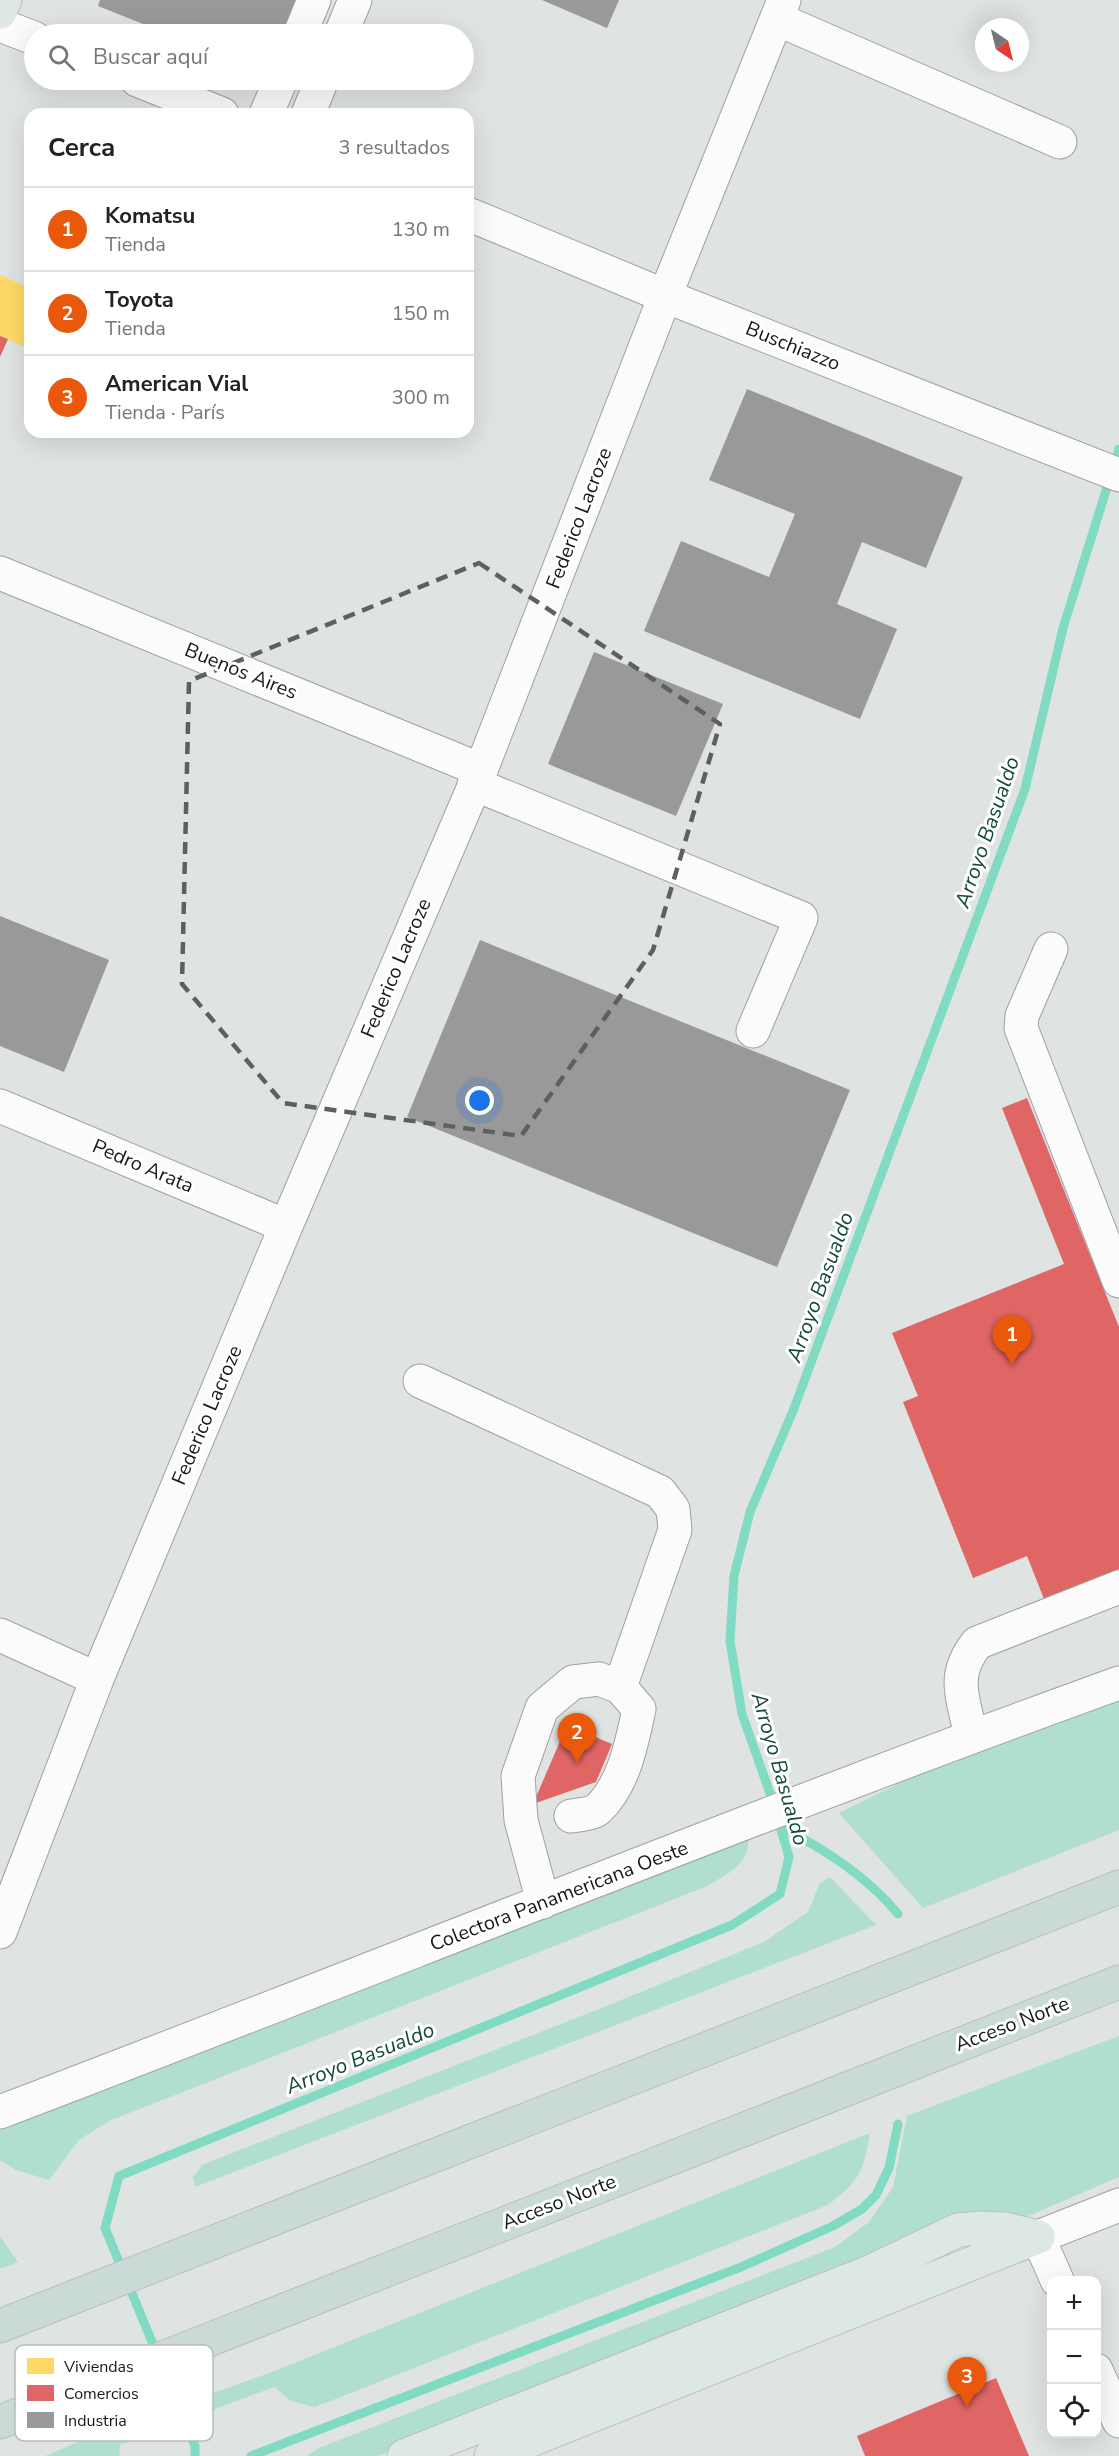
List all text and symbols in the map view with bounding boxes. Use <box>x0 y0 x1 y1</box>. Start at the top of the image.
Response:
north arrow <box>975 18 1029 72</box>
search box <box>24 24 474 90</box>
icon: search <box>45 41 78 74</box>
text: Buscar aquí <box>93 42 208 72</box>
text: Cerca <box>48 130 115 165</box>
text: 3 resultados <box>339 134 450 161</box>
text: Komatsu <box>105 201 195 231</box>
text: 1 <box>62 216 74 243</box>
text: 130 m <box>392 216 450 243</box>
text: Tienda <box>105 231 166 258</box>
text: Toyota <box>105 285 174 315</box>
text: 2 <box>62 300 74 327</box>
text: 150 m <box>392 300 450 327</box>
text: Tienda <box>105 315 166 342</box>
street label: Buschiazzo <box>742 315 844 377</box>
text: American Vial <box>105 369 248 399</box>
text: 3 <box>62 384 74 411</box>
text: 300 m <box>392 384 450 411</box>
text: Tienda · París <box>105 399 225 426</box>
street label: Federico Lacroze <box>540 444 618 592</box>
street label: Buenos Aires <box>181 636 301 706</box>
water label: Arroyo Basualdo <box>948 753 1026 912</box>
street label: Federico Lacroze <box>354 894 438 1042</box>
your location <box>465 1086 494 1115</box>
street label: Pedro Arata <box>88 1133 198 1199</box>
water label: Arroyo Basualdo <box>780 1208 860 1367</box>
pin: 1 <box>992 1316 1032 1365</box>
street label: Federico Lacroze <box>165 1341 249 1489</box>
water label: Arroyo Basualdo <box>745 1688 815 1849</box>
pin: 2 <box>558 1714 596 1763</box>
street label: Colectora Panamericana Oeste <box>426 1834 692 1958</box>
street label: Acceso Norte <box>951 1990 1073 2058</box>
water label: Arroyo Basualdo <box>281 2015 438 2101</box>
street label: Acceso Norte <box>498 2168 620 2236</box>
map controls <box>1047 2276 1101 2438</box>
button: + <box>1047 2276 1101 2330</box>
button: − <box>1047 2330 1101 2384</box>
legend <box>15 2345 213 2441</box>
text: Viviendas <box>63 2356 134 2378</box>
pin: 3 <box>948 2358 986 2407</box>
text: Comercios <box>64 2383 139 2405</box>
button: locate <box>1047 2384 1101 2438</box>
text: Industria <box>64 2410 127 2432</box>

